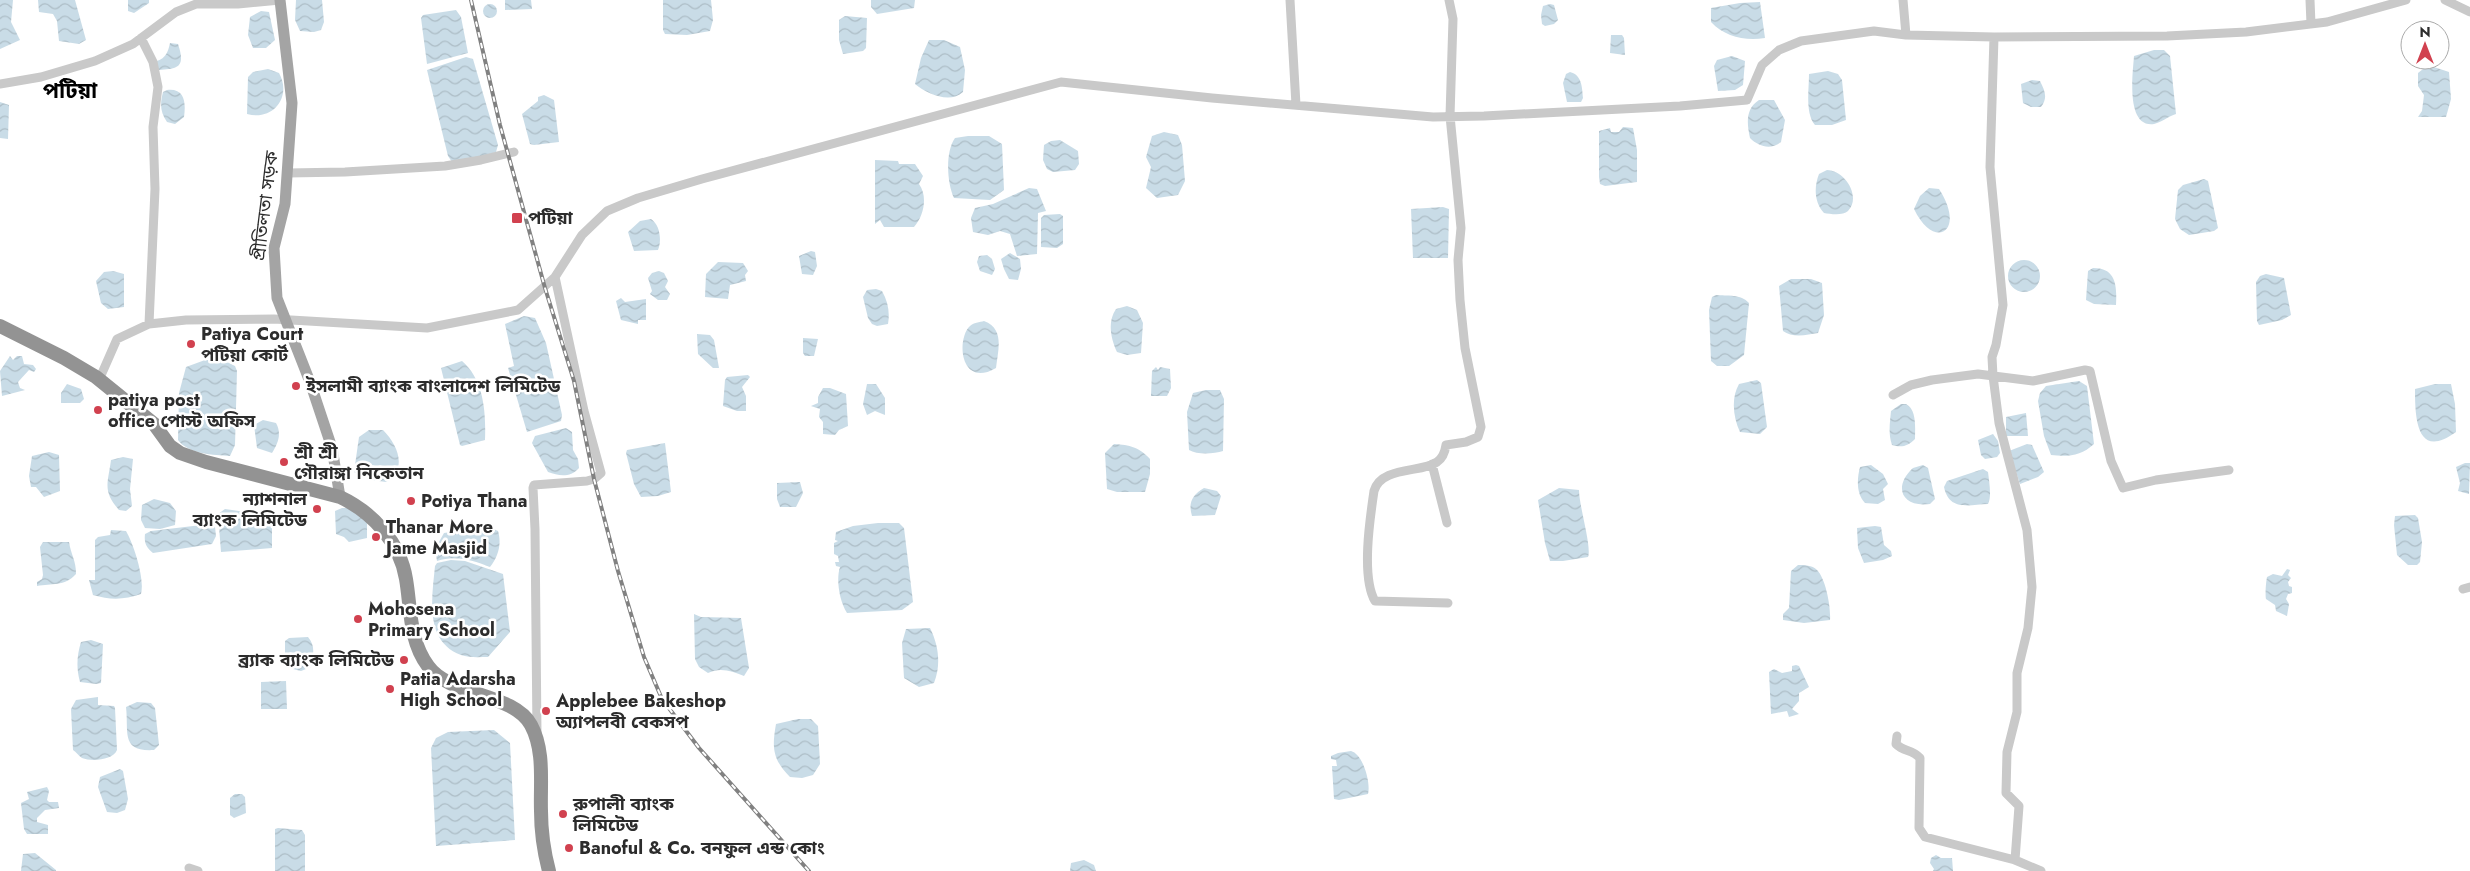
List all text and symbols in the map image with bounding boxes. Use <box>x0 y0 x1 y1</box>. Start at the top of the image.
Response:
north arrow <box>2400 20 2450 70</box>
text: N <box>2419 22 2431 42</box>
district label: পটিয়া <box>43 74 98 106</box>
street label: প্রীতিলতা সড়ক <box>245 149 285 263</box>
place label: পটিয়া <box>528 205 574 231</box>
marker: পটিয়া <box>510 211 524 225</box>
place label: Patiya Court পটিয়া কোর্ট <box>201 321 304 368</box>
marker: Patiya Court পটিয়া কোর্ট <box>185 338 197 350</box>
place label: ইসলামী ব্যাংক বাংলাদেশ লিমিটেড <box>305 373 562 399</box>
marker: ইসলামী ব্যাংক বাংলাদেশ লিমিটেড <box>290 380 302 392</box>
place label: patiya post office পোস্ট অফিস <box>108 387 256 434</box>
marker: patiya post office পোস্ট অফিস <box>92 404 104 416</box>
place label: শ্রী শ্রী গৌরাঙ্গা নিকেতান <box>293 439 424 486</box>
marker: শ্রী শ্রী গৌরাঙ্গা নিকেতান <box>278 456 290 468</box>
place label: ন্যাশনাল ব্যাংক লিমিটেড <box>192 486 308 533</box>
place label: Potiya Thana <box>421 488 528 514</box>
marker: Potiya Thana <box>405 495 417 507</box>
marker: ন্যাশনাল ব্যাংক লিমিটেড <box>311 503 323 515</box>
place label: Thanar More Jame Masjid <box>383 514 493 561</box>
marker: Thanar More Jame Masjid <box>370 531 382 543</box>
place label: Mohosena Primary School <box>368 596 495 643</box>
marker: Mohosena Primary School <box>352 613 364 625</box>
place label: ব্র্যাক ব্যাংক লিমিটেড <box>238 647 395 673</box>
marker: ব্র্যাক ব্যাংক লিমিটেড <box>398 654 410 666</box>
place label: Patia Adarsha High School <box>400 666 516 713</box>
marker: Patia Adarsha High School <box>384 683 396 695</box>
place label: Applebee Bakeshop অ্যাপলবী বেকসপ <box>555 688 726 735</box>
marker: Applebee Bakeshop অ্যাপলবী বেকসপ <box>540 705 552 717</box>
place label: রুপালী ব্যাংক লিমিটেড <box>572 791 674 838</box>
marker: রুপালী ব্যাংক লিমিটেড <box>557 808 569 820</box>
place label: Banoful & Co. বনফুল এন্ড কোং <box>579 835 825 861</box>
marker: Banoful & Co. বনফুল এন্ড কোং <box>563 842 575 854</box>

